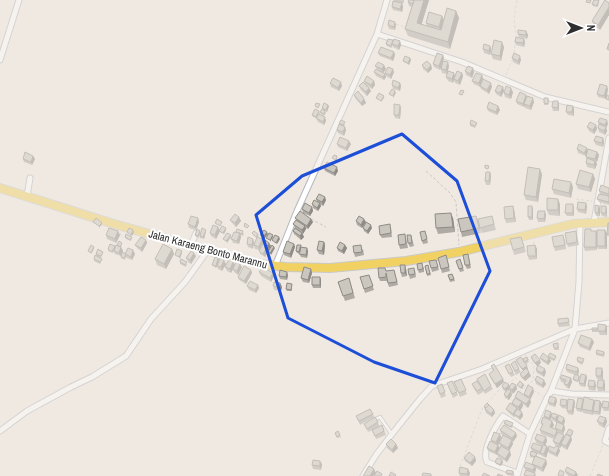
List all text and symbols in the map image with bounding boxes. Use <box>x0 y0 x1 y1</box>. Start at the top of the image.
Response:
north arrow <box>561 8 601 48</box>
text: N <box>584 25 598 31</box>
street label: Jalan Karaeng Bonto Marannu <box>147 226 269 272</box>

